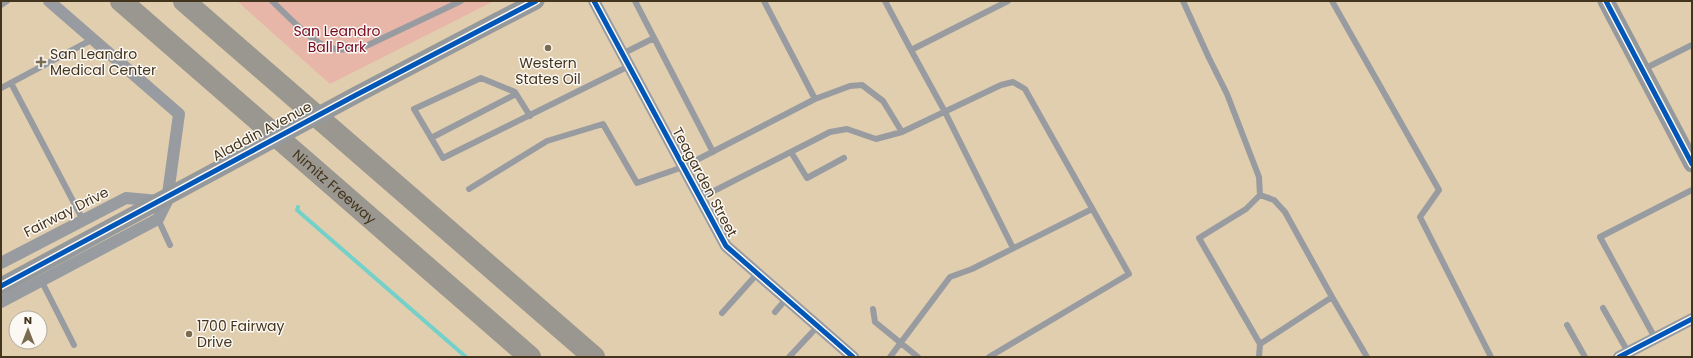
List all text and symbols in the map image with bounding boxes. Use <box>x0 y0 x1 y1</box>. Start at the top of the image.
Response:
park label: San Leandro Ball Park <box>293 21 381 57</box>
marker: Western States Oil <box>543 43 553 53</box>
place label: San Leandro Medical Center <box>50 44 156 80</box>
place label: Western States Oil <box>515 53 581 89</box>
marker: San Leandro Medical Center <box>35 56 47 68</box>
street label: Aladdin Avenue <box>209 96 316 166</box>
street label: Teagarden Street <box>668 124 742 240</box>
street label: Nimitz Freeway <box>288 145 381 229</box>
street label: Fairway Drive <box>20 182 112 242</box>
north arrow <box>8 310 48 350</box>
text: N <box>24 312 32 328</box>
place label: 1700 Fairway Drive <box>197 316 285 352</box>
marker: 1700 Fairway Drive <box>184 329 194 339</box>

